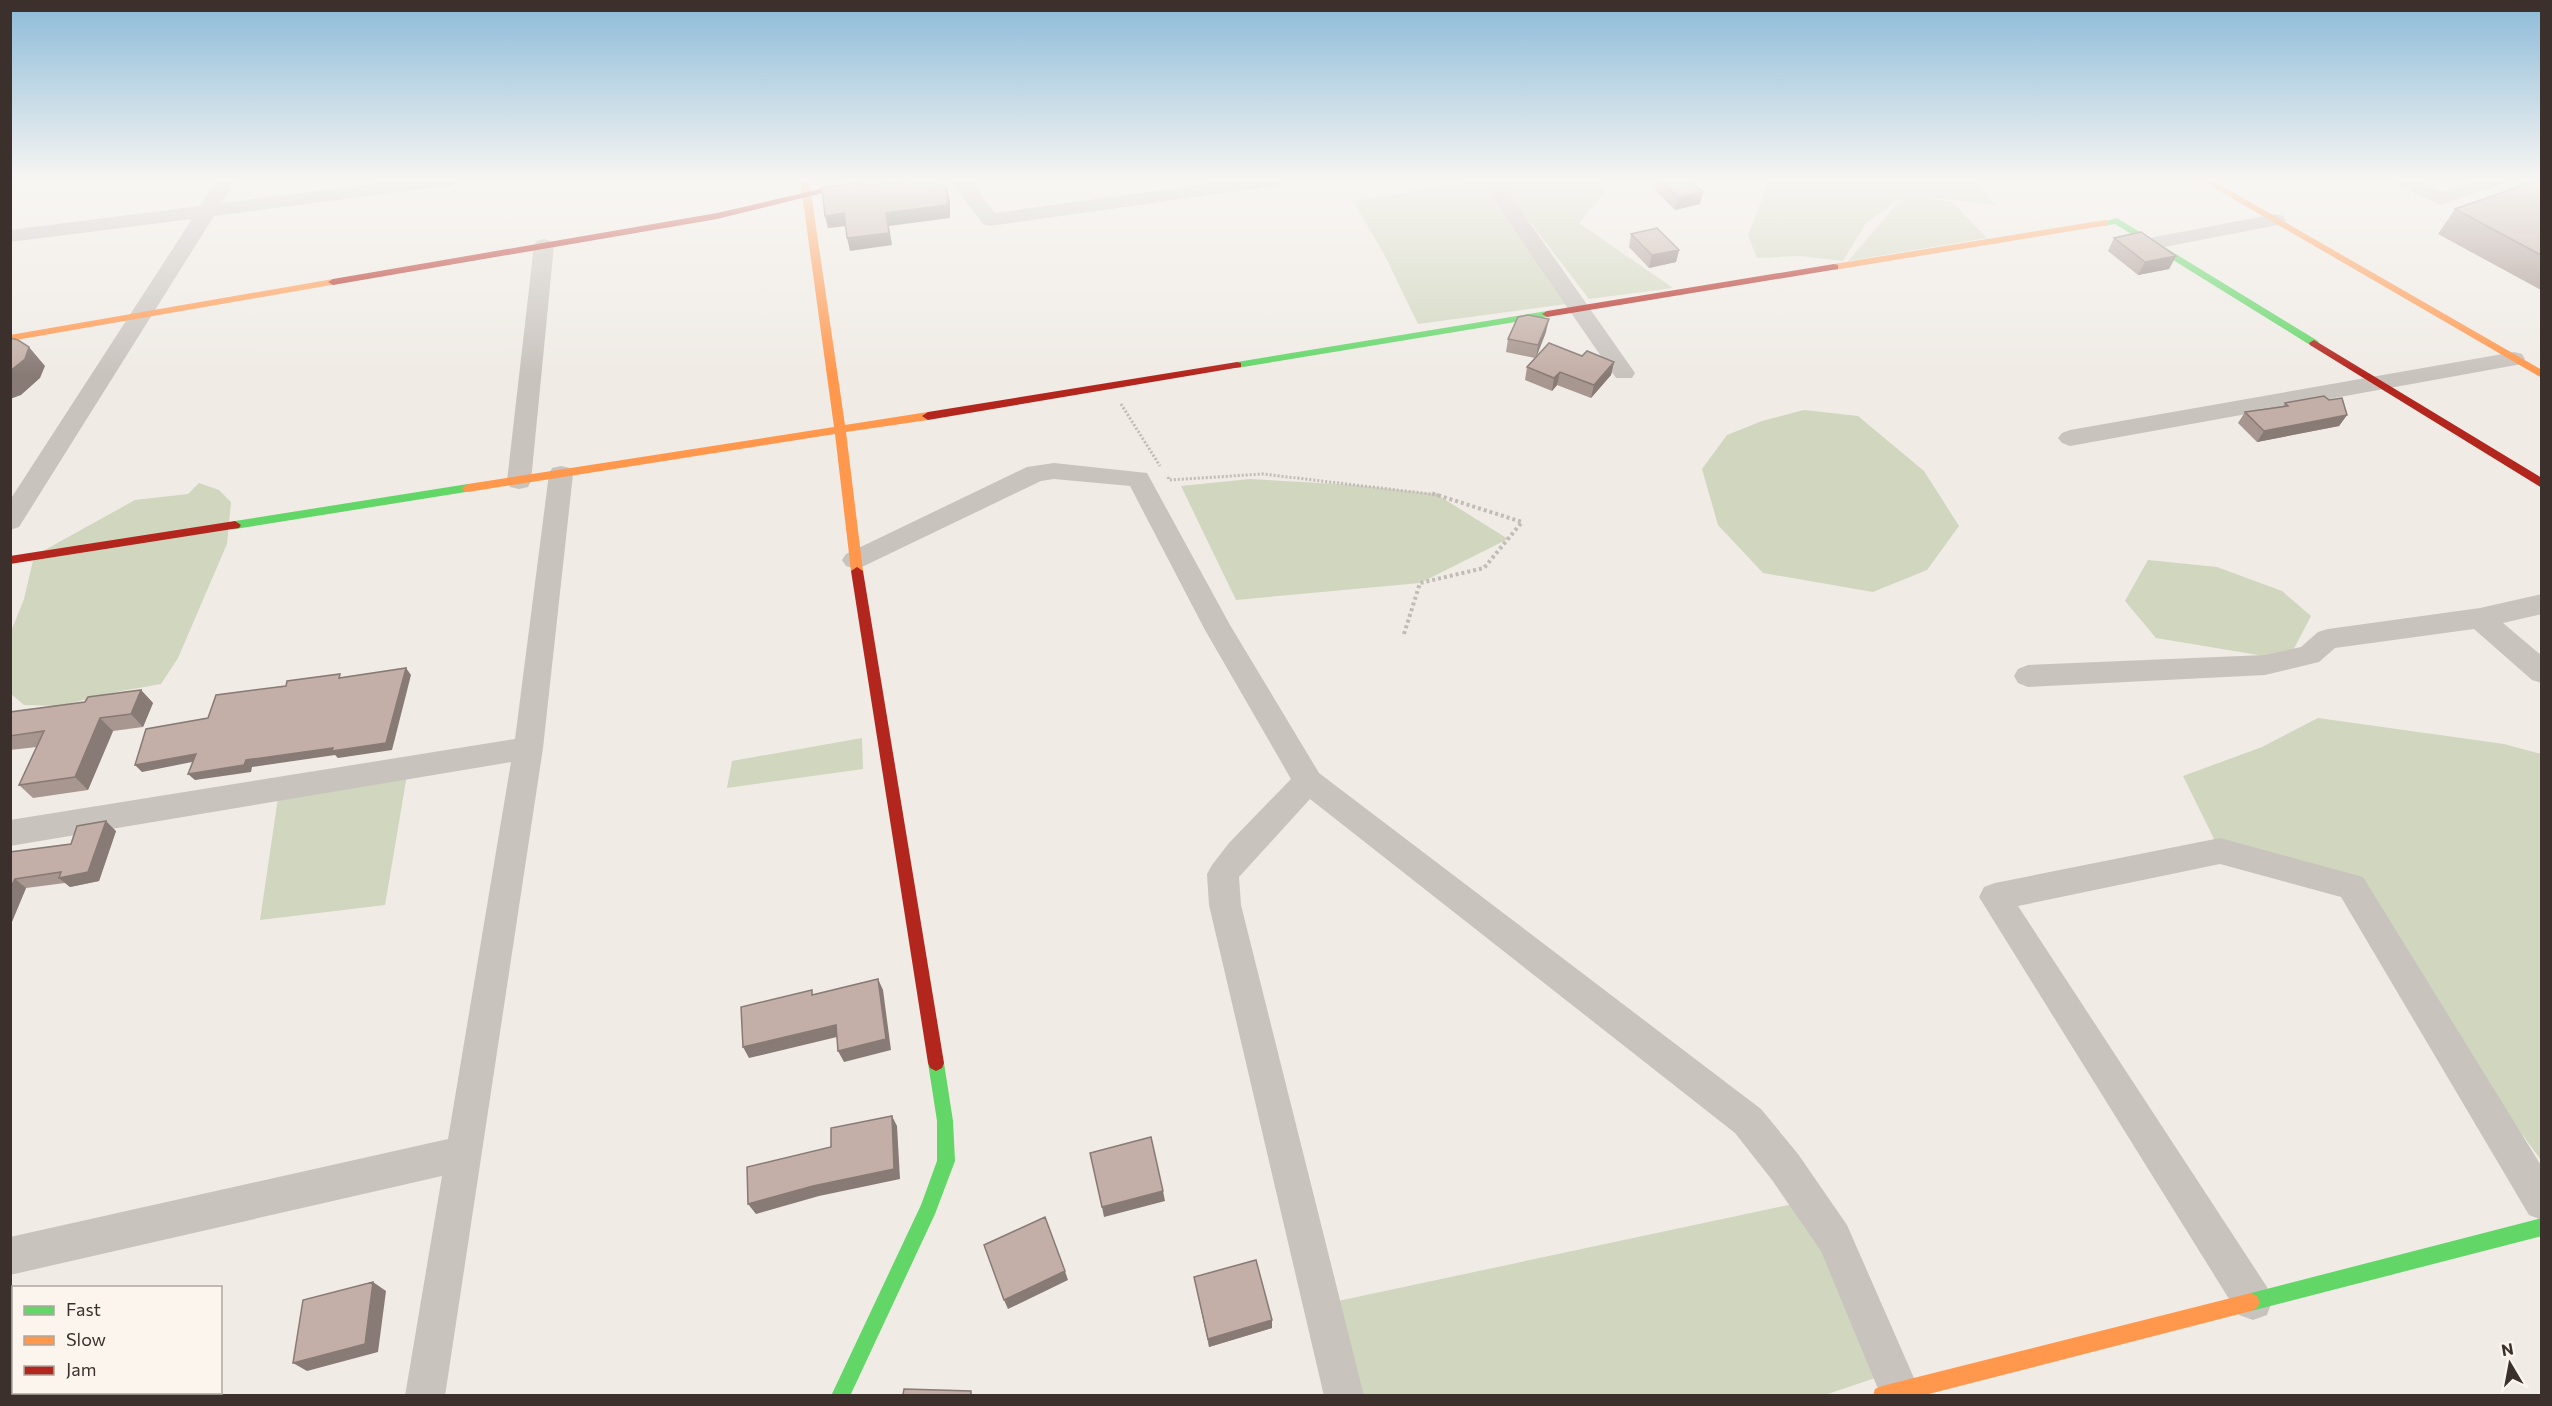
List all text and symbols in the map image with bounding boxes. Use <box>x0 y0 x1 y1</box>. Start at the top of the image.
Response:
legend <box>12 1286 222 1394</box>
text: Fast <box>66 1298 101 1320</box>
text: Slow <box>66 1328 106 1350</box>
north arrow <box>2480 1334 2540 1394</box>
text: N <box>2500 1338 2515 1359</box>
text: Jam <box>66 1358 96 1380</box>

